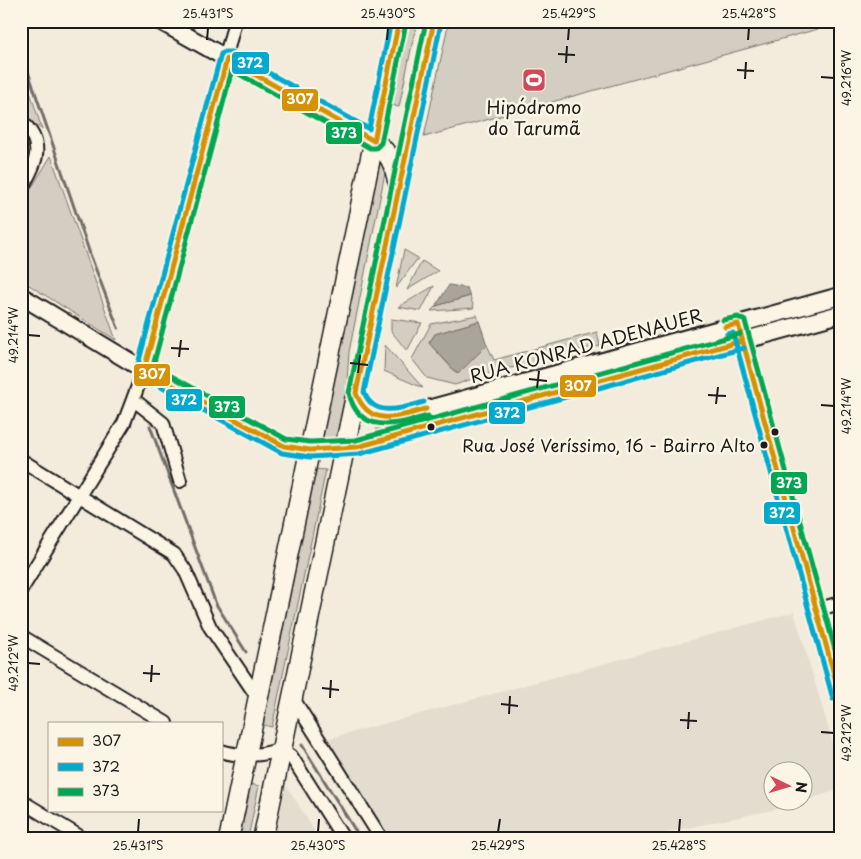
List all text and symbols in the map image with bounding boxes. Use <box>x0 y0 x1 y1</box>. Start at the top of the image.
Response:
text: 25.431°S <box>182 4 234 22</box>
text: 25.430°S <box>360 4 416 22</box>
text: 25.429°S <box>542 4 596 22</box>
text: 25.428°S <box>722 4 776 22</box>
text: 49.216°W <box>837 49 855 106</box>
line badge: 372 <box>231 51 270 75</box>
text: 372 <box>237 52 263 73</box>
sports icon: Hipódromo do Tarumã <box>521 67 547 93</box>
line badge: 307 <box>281 88 319 112</box>
text: 307 <box>286 88 314 109</box>
place label: Hipódromo do Tarumã <box>487 93 581 141</box>
line badge: 373 <box>325 121 363 145</box>
text: 373 <box>331 122 357 143</box>
street label: RUA KONRAD ADENAUER <box>467 301 705 389</box>
text: 49.214°W <box>4 306 22 363</box>
line badge: 307 <box>133 363 171 387</box>
text: 307 <box>138 363 166 384</box>
line badge: 307 <box>559 374 597 398</box>
text: 307 <box>564 375 592 396</box>
text: 49.214°W <box>837 377 855 434</box>
line badge: 372 <box>165 388 203 412</box>
text: 372 <box>171 389 197 410</box>
line badge: 373 <box>208 395 246 419</box>
text: 373 <box>214 396 240 417</box>
line badge: 372 <box>488 401 526 425</box>
text: 372 <box>494 402 520 423</box>
unlabelled marker <box>426 422 436 432</box>
unlabelled marker <box>770 427 780 437</box>
place label: Rua José Veríssimo, 16 - Bairro Alto <box>462 432 755 458</box>
marker: Rua José Veríssimo, 16 - Bairro Alto <box>759 440 769 450</box>
line badge: 373 <box>770 471 808 495</box>
text: 373 <box>776 472 802 493</box>
line badge: 372 <box>763 501 801 525</box>
text: 372 <box>769 502 795 523</box>
text: 49.212°W <box>4 634 22 692</box>
text: 49.212°W <box>837 704 855 762</box>
legend <box>48 722 222 812</box>
text: 307 <box>92 728 121 751</box>
text: 372 <box>92 754 120 777</box>
north arrow <box>764 762 814 812</box>
text: 373 <box>92 778 120 801</box>
text: N <box>791 781 812 794</box>
text: 25.431°S <box>112 836 164 854</box>
text: 25.430°S <box>290 836 346 854</box>
text: 25.429°S <box>471 836 525 854</box>
text: 25.428°S <box>652 836 706 854</box>

